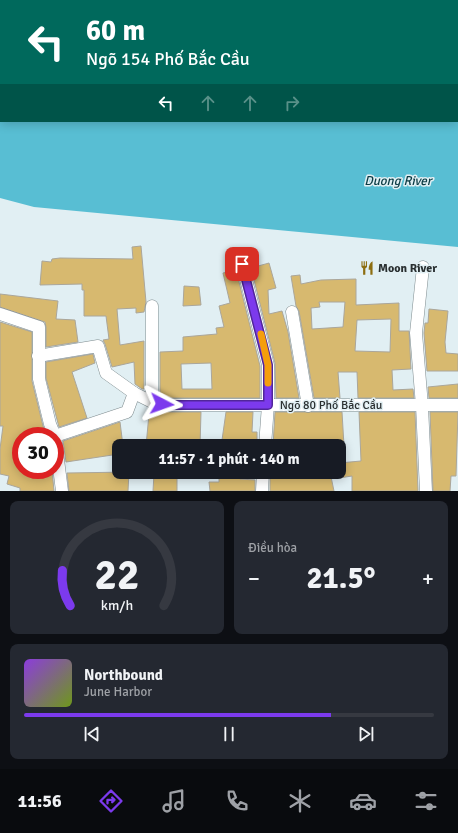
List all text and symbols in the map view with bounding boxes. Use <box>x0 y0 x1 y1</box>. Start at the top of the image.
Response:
text: 60 m <box>86 14 145 48</box>
icon: left <box>20 16 72 68</box>
text: Ngõ 154 Phố Bắc Cầu <box>86 48 250 70</box>
icon: left <box>155 92 177 114</box>
icon: ahead <box>197 92 219 114</box>
icon: ahead <box>239 92 261 114</box>
icon: right <box>281 92 303 114</box>
water label: Duong River <box>364 173 434 189</box>
pin <box>225 247 259 281</box>
icon: arrive <box>231 253 253 275</box>
restaurant icon: Moon River <box>359 260 375 276</box>
place label: Moon River <box>378 261 437 276</box>
position arrow <box>141 383 183 425</box>
street label: Ngõ 80 Phố Bắc Cầu <box>280 398 382 413</box>
speed limit sign: 30 <box>12 427 64 479</box>
text: 11:57 · 1 phút · 140 m <box>158 450 300 468</box>
text: Điều hòa <box>248 540 297 556</box>
text: 22 <box>95 549 139 600</box>
text: 21.5° <box>306 560 376 597</box>
text: − <box>248 565 260 592</box>
text: + <box>422 565 434 592</box>
text: km/h <box>101 596 133 613</box>
text: Northbound <box>84 666 163 684</box>
text: June Harbor <box>84 684 152 700</box>
icon: previous <box>81 723 103 745</box>
icon: pause <box>218 723 240 745</box>
icon: next <box>355 723 377 745</box>
icon: directions <box>97 787 125 815</box>
icon: music <box>160 787 188 815</box>
icon: phone <box>223 787 251 815</box>
icon: climate <box>286 787 314 815</box>
icon: car <box>349 787 377 815</box>
icon: filters <box>412 787 440 815</box>
text: 11:56 <box>18 790 62 812</box>

